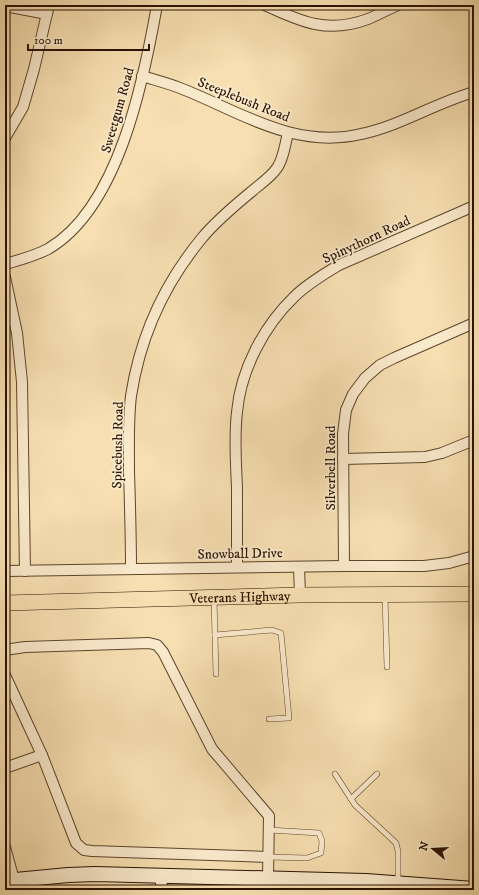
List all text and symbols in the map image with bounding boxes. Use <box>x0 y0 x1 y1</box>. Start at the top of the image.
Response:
scale bar <box>28 26 149 52</box>
text: 100 m <box>34 33 63 48</box>
street label: Sweetgum Road <box>97 65 139 155</box>
street label: Steeplebush Road <box>195 73 292 127</box>
street label: Spinythorn Road <box>320 212 413 268</box>
street label: Spicebush Road <box>108 401 128 489</box>
street label: Silverbell Road <box>322 426 340 510</box>
street label: Snowball Drive <box>197 544 283 564</box>
street label: Veterans Highway <box>188 587 291 608</box>
north arrow <box>413 829 453 869</box>
text: N <box>416 840 432 853</box>

